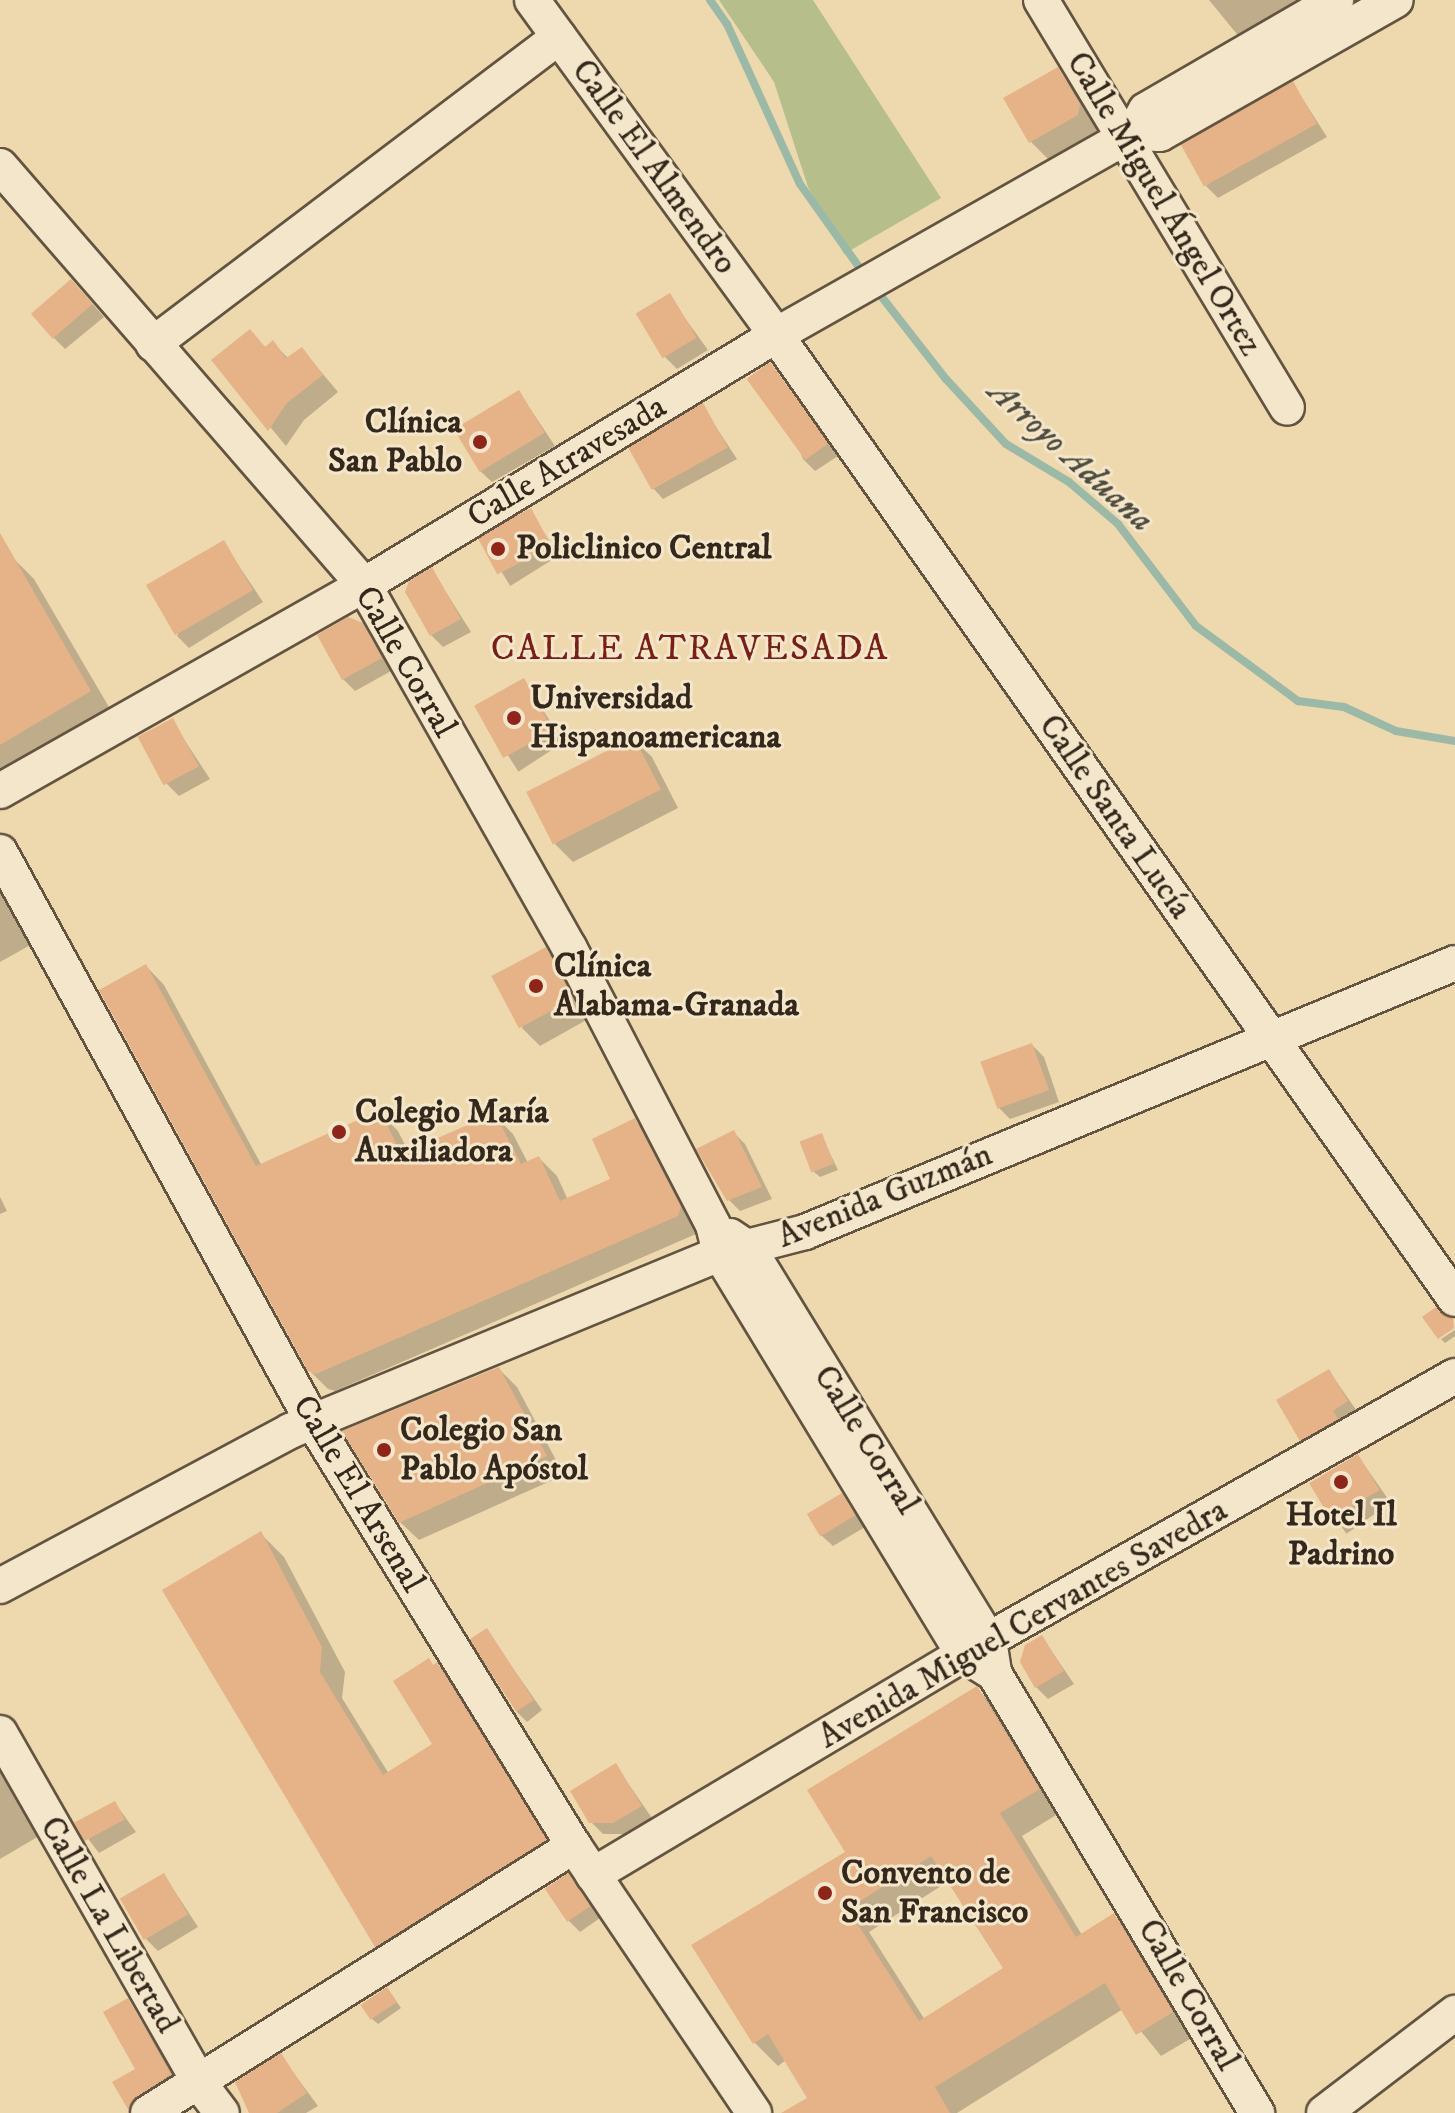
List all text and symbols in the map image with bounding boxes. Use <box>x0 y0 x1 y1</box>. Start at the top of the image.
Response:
street label: Calle Miguel Ángel Ortez <box>1057 45 1271 363</box>
street label: Calle El Almendro <box>562 52 746 282</box>
water label: Arroyo Aduana <box>979 371 1163 541</box>
street label: Calle Atravesada <box>460 387 674 537</box>
place label: Clínica San Pablo <box>328 402 462 482</box>
marker: Clínica San Pablo <box>469 431 491 453</box>
place label: Policlinico Central <box>516 529 772 569</box>
marker: Policlinico Central <box>487 538 509 560</box>
street label: Calle Corral <box>345 579 465 745</box>
district label: CALLE ATRAVESADA <box>491 627 889 671</box>
place label: Universidad Hispanoamericana <box>530 678 781 758</box>
street label: Calle Santa Lucía <box>1029 707 1201 927</box>
marker: Universidad Hispanoamericana <box>505 709 523 727</box>
place label: Clínica Alabama-Granada <box>554 946 799 1026</box>
marker: Clínica Alabama-Granada <box>525 975 547 997</box>
place label: Colegio María Auxiliadora <box>355 1092 549 1172</box>
marker: Colegio María Auxiliadora <box>330 1123 348 1141</box>
street label: Avenida Guzmán <box>772 1134 998 1258</box>
street label: Calle Corral <box>804 1358 928 1522</box>
street label: Calle El Arsenal <box>283 1388 433 1600</box>
place label: Colegio San Pablo Apóstol <box>400 1410 588 1490</box>
marker: Colegio San Pablo Apóstol <box>375 1441 393 1459</box>
marker: Hotel Il Padrino <box>1332 1473 1350 1491</box>
street label: Avenida Miguel Cervantes Savedra <box>811 1490 1235 1758</box>
place label: Hotel Il Padrino <box>1285 1495 1397 1574</box>
street label: Calle La Libertad <box>31 1810 187 2040</box>
place label: Convento de San Francisco <box>841 1853 1028 1932</box>
marker: Convento de San Francisco <box>816 1884 834 1902</box>
street label: Calle Corral <box>1128 1912 1248 2078</box>

